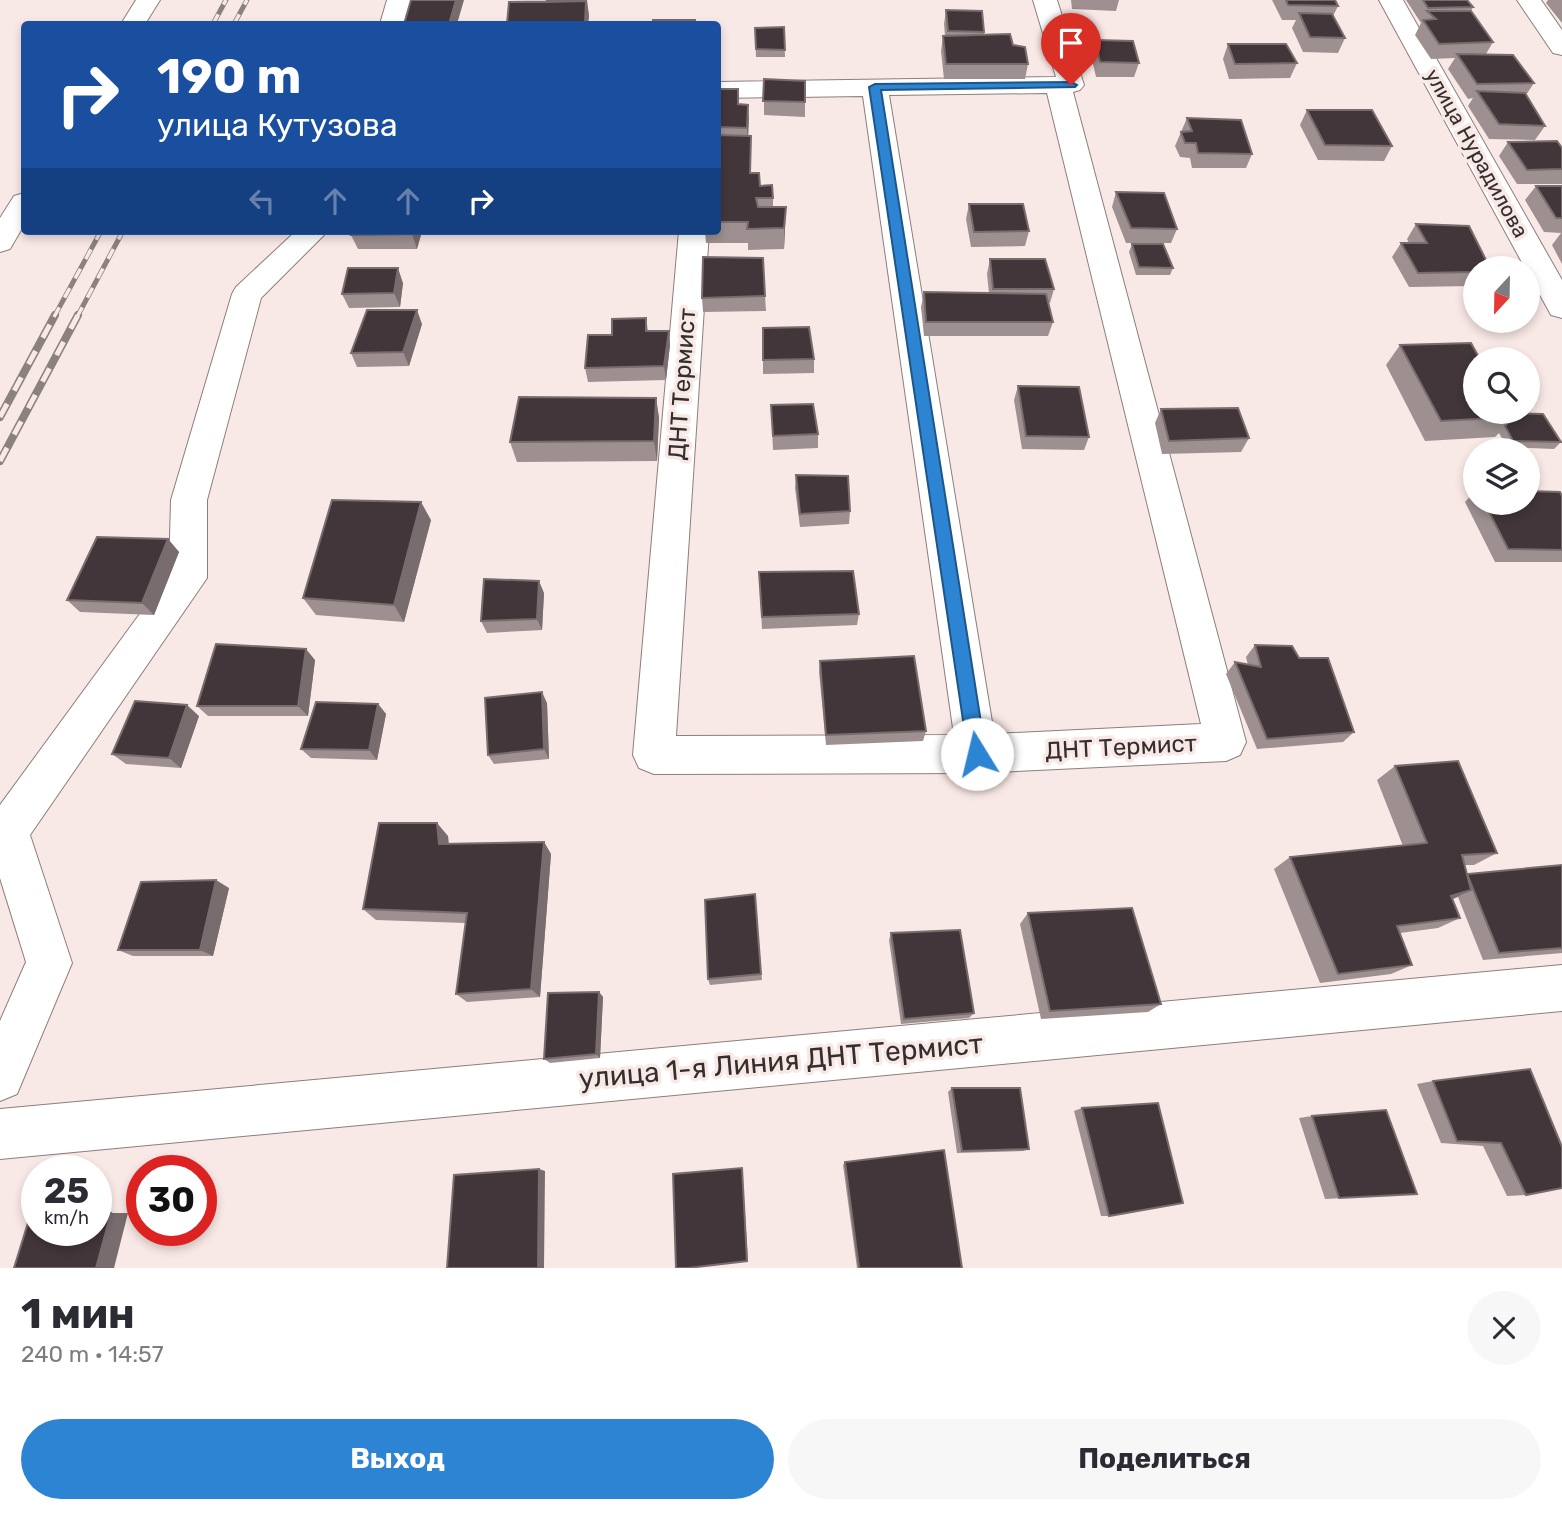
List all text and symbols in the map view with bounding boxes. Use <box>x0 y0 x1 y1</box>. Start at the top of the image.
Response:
pin <box>1041 13 1101 85</box>
icon: arrive <box>1052 24 1090 62</box>
text: 190 m <box>157 47 301 105</box>
icon: right <box>42 49 133 140</box>
street label: улица Нурадилова <box>1420 64 1534 242</box>
text: улица Кутузова <box>157 106 398 144</box>
icon: left <box>243 182 281 220</box>
icon: ahead <box>316 182 354 220</box>
icon: ahead <box>389 182 427 220</box>
icon: right <box>462 182 500 220</box>
north arrow <box>1463 256 1540 332</box>
map controls <box>1463 256 1540 515</box>
street label: ДНТ Термист <box>663 307 701 461</box>
button: search <box>1463 347 1540 424</box>
button: layers <box>1463 438 1540 515</box>
position arrow <box>940 717 1014 791</box>
street label: ДНТ Термист <box>1044 729 1198 765</box>
street label: улица 1-я Линия ДНТ Термист <box>578 1027 984 1095</box>
speed limit sign: 30 <box>126 1155 217 1246</box>
text: 25 <box>44 1170 89 1212</box>
text: km/h <box>44 1207 89 1229</box>
text: 1 мин <box>21 1289 135 1339</box>
button: close <box>1467 1291 1541 1365</box>
text: 240 m · 14:57 <box>21 1340 164 1368</box>
button: Выход <box>21 1419 774 1499</box>
button: Поделиться <box>788 1419 1541 1499</box>

